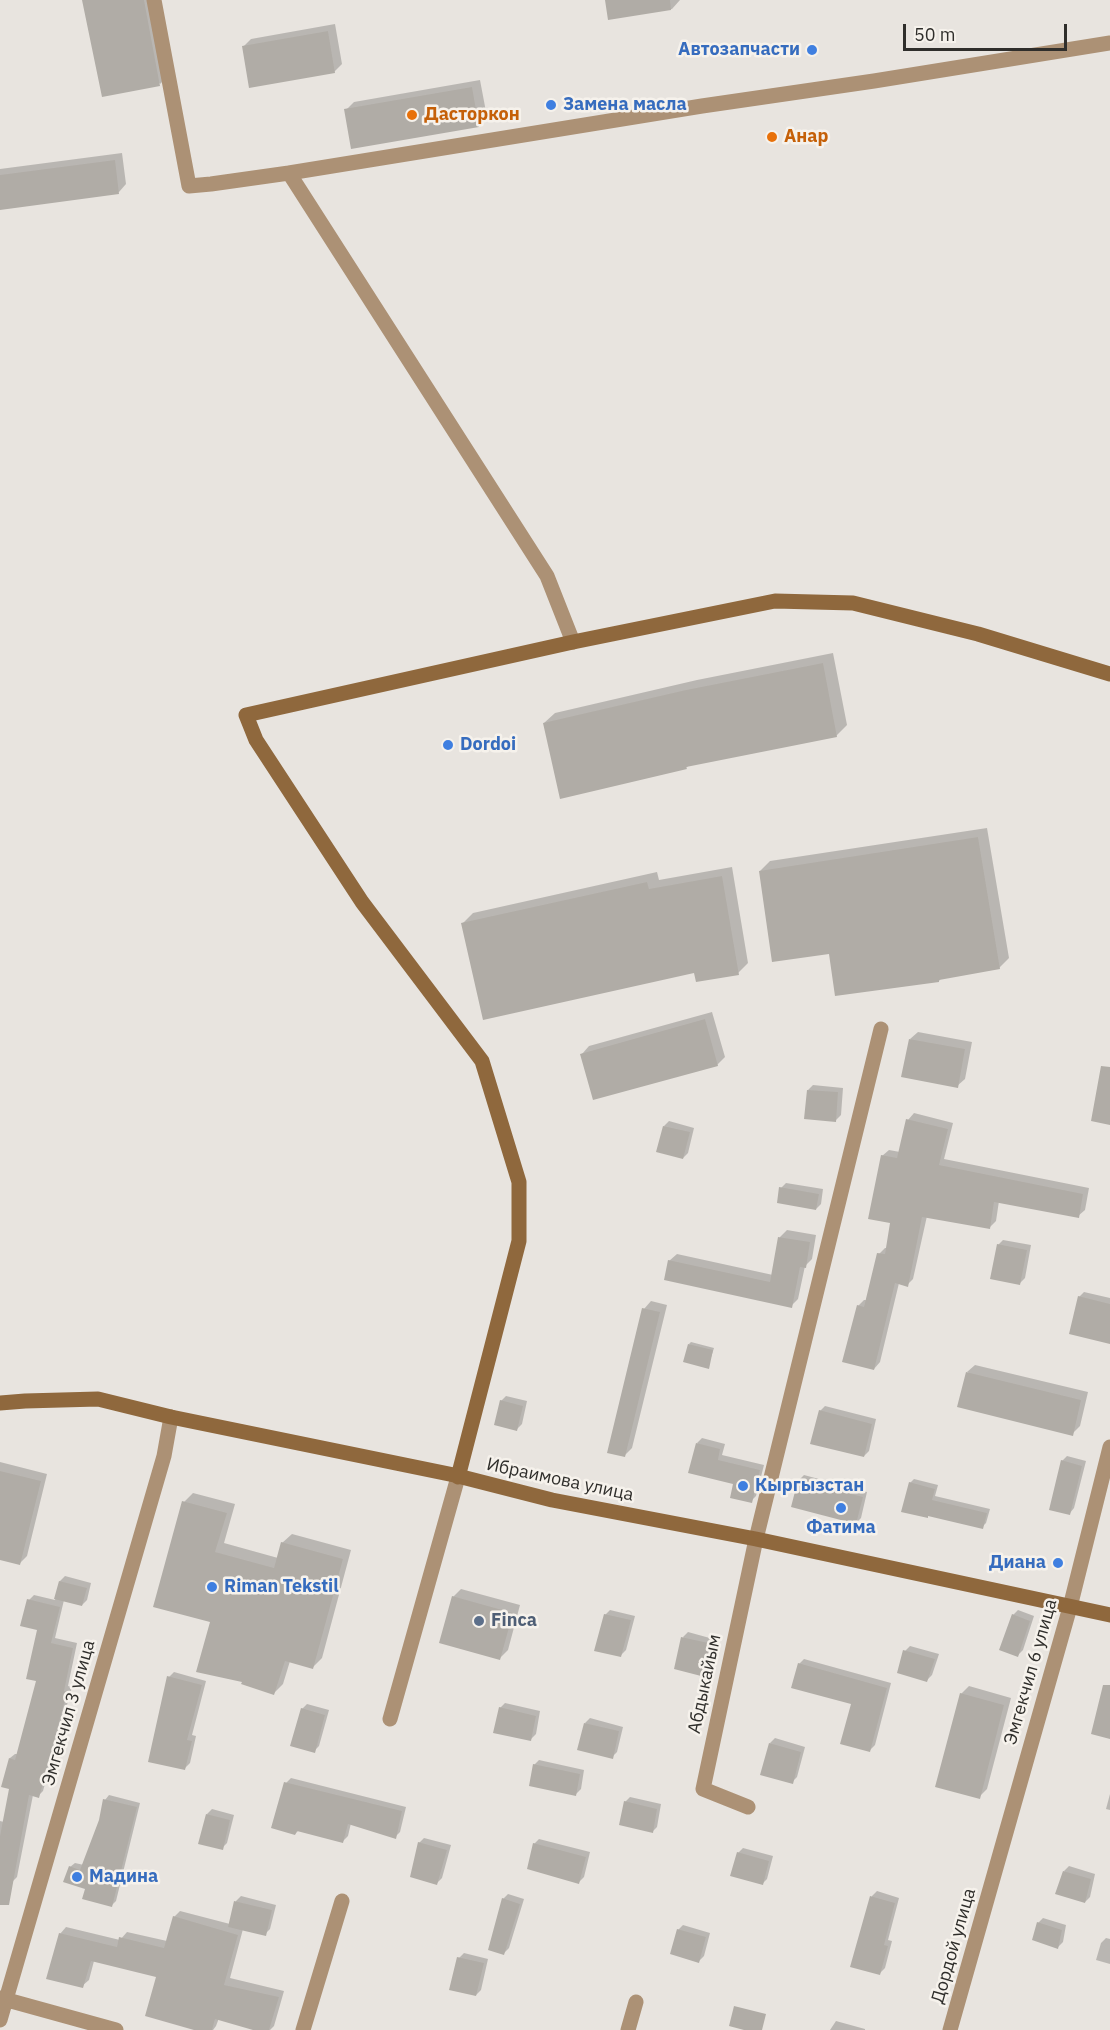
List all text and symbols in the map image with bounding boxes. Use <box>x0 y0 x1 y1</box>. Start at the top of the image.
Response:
scale bar <box>906 12 1070 50</box>
text: 50 m <box>914 23 956 46</box>
place label: Автозапчасти <box>678 39 800 61</box>
marker: Автозапчасти <box>805 43 819 57</box>
place label: Замена масла <box>563 94 687 116</box>
marker: Замена масла <box>544 98 558 112</box>
place label: Дасторкон <box>424 104 520 126</box>
marker: Дасторкон <box>405 108 419 122</box>
place label: Анар <box>784 126 829 148</box>
marker: Анар <box>765 130 779 144</box>
place label: Dordoi <box>460 734 516 756</box>
marker: Dordoi <box>441 738 455 752</box>
street label: Ибраимова улица <box>484 1454 636 1506</box>
place label: Кыргызстан <box>755 1475 864 1497</box>
marker: Кыргызстан <box>736 1479 750 1493</box>
marker: Фатима <box>834 1501 848 1515</box>
place label: Фатима <box>806 1517 876 1539</box>
place label: Диана <box>989 1552 1046 1574</box>
marker: Диана <box>1051 1556 1065 1570</box>
place label: Riman Tekstil <box>224 1576 339 1598</box>
marker: Riman Tekstil <box>205 1580 219 1594</box>
street label: Эмгекчил 6 улица <box>1000 1597 1062 1747</box>
place label: Finca <box>491 1610 537 1632</box>
marker: Finca <box>472 1614 486 1628</box>
street label: Абдыкайым <box>684 1632 726 1736</box>
street label: Эмгекчил 3 улица <box>38 1638 100 1788</box>
place label: Мадина <box>89 1866 158 1888</box>
marker: Мадина <box>70 1870 84 1884</box>
street label: Дордой улица <box>927 1886 981 2006</box>

